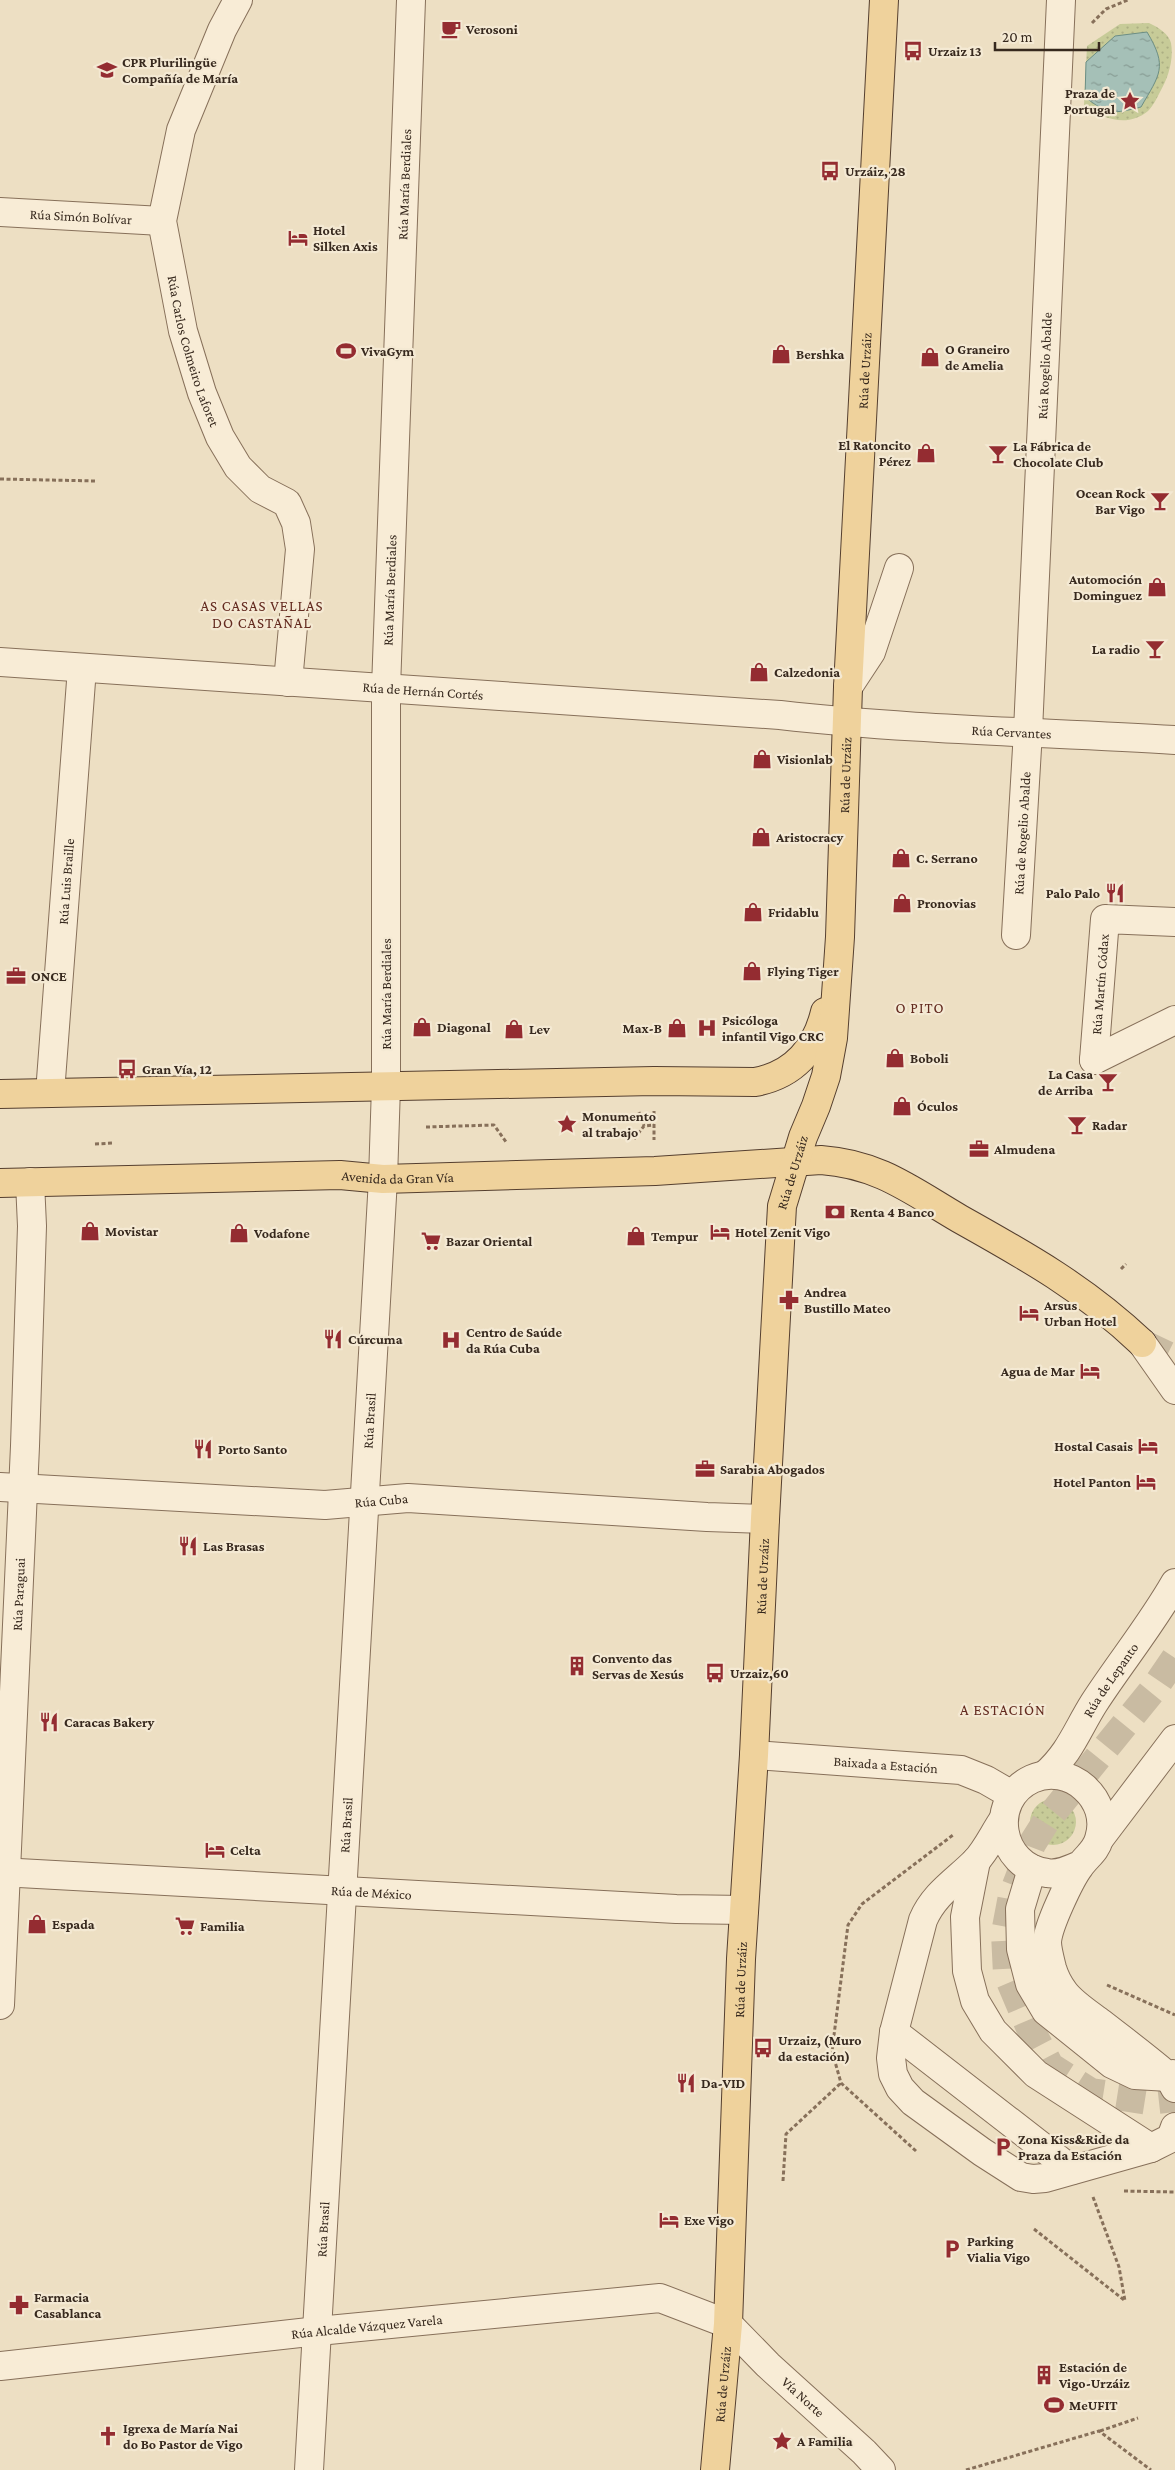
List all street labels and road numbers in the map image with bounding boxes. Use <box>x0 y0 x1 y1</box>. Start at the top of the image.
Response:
street label: Rúa María Berdiales <box>394 129 414 240</box>
street label: Rúa Simón Bolívar <box>29 206 133 227</box>
street label: Rúa Carlos Colmeiro Laforet <box>165 274 223 429</box>
street label: Rúa Rogelio Abalde <box>1034 312 1055 420</box>
street label: Rúa de Urzáiz <box>855 332 875 409</box>
street label: Rúa María Berdiales <box>380 534 400 646</box>
street label: Rúa de Hernán Cortés <box>362 679 484 703</box>
street label: Rúa Cervantes <box>971 722 1052 742</box>
street label: Rúa de Urzáiz <box>836 737 854 814</box>
street label: Rúa de Rogelio Abalde <box>1010 771 1034 895</box>
street label: Rúa Luis Braille <box>55 838 77 925</box>
street label: Rúa Martín Códax <box>1088 933 1112 1035</box>
street label: Rúa María Berdiales <box>378 938 394 1050</box>
street label: Rúa de Urzáiz <box>773 1134 811 1211</box>
street label: Avenida da Gran Vía <box>341 1167 455 1187</box>
street label: Rúa Brasil <box>360 1392 379 1449</box>
street label: Rúa Cuba <box>354 1490 409 1510</box>
street label: Rúa de Urzáiz <box>753 1538 772 1615</box>
street label: Rúa Paraguai <box>9 1557 28 1631</box>
street label: Rúa de Lepanto <box>1079 1640 1141 1720</box>
street label: Baixada a Estación <box>833 1753 939 1776</box>
street label: Rúa Brasil <box>336 1796 356 1853</box>
street label: Rúa de México <box>331 1882 412 1903</box>
street label: Rúa de Urzáiz <box>731 1941 750 2018</box>
street label: Rúa Brasil <box>313 2201 332 2258</box>
street label: Rúa Alcalde Vázquez Varela <box>290 2311 444 2342</box>
street label: Rúa de Urzáiz <box>711 2346 734 2423</box>
street label: Vía Norte <box>778 2373 828 2420</box>

